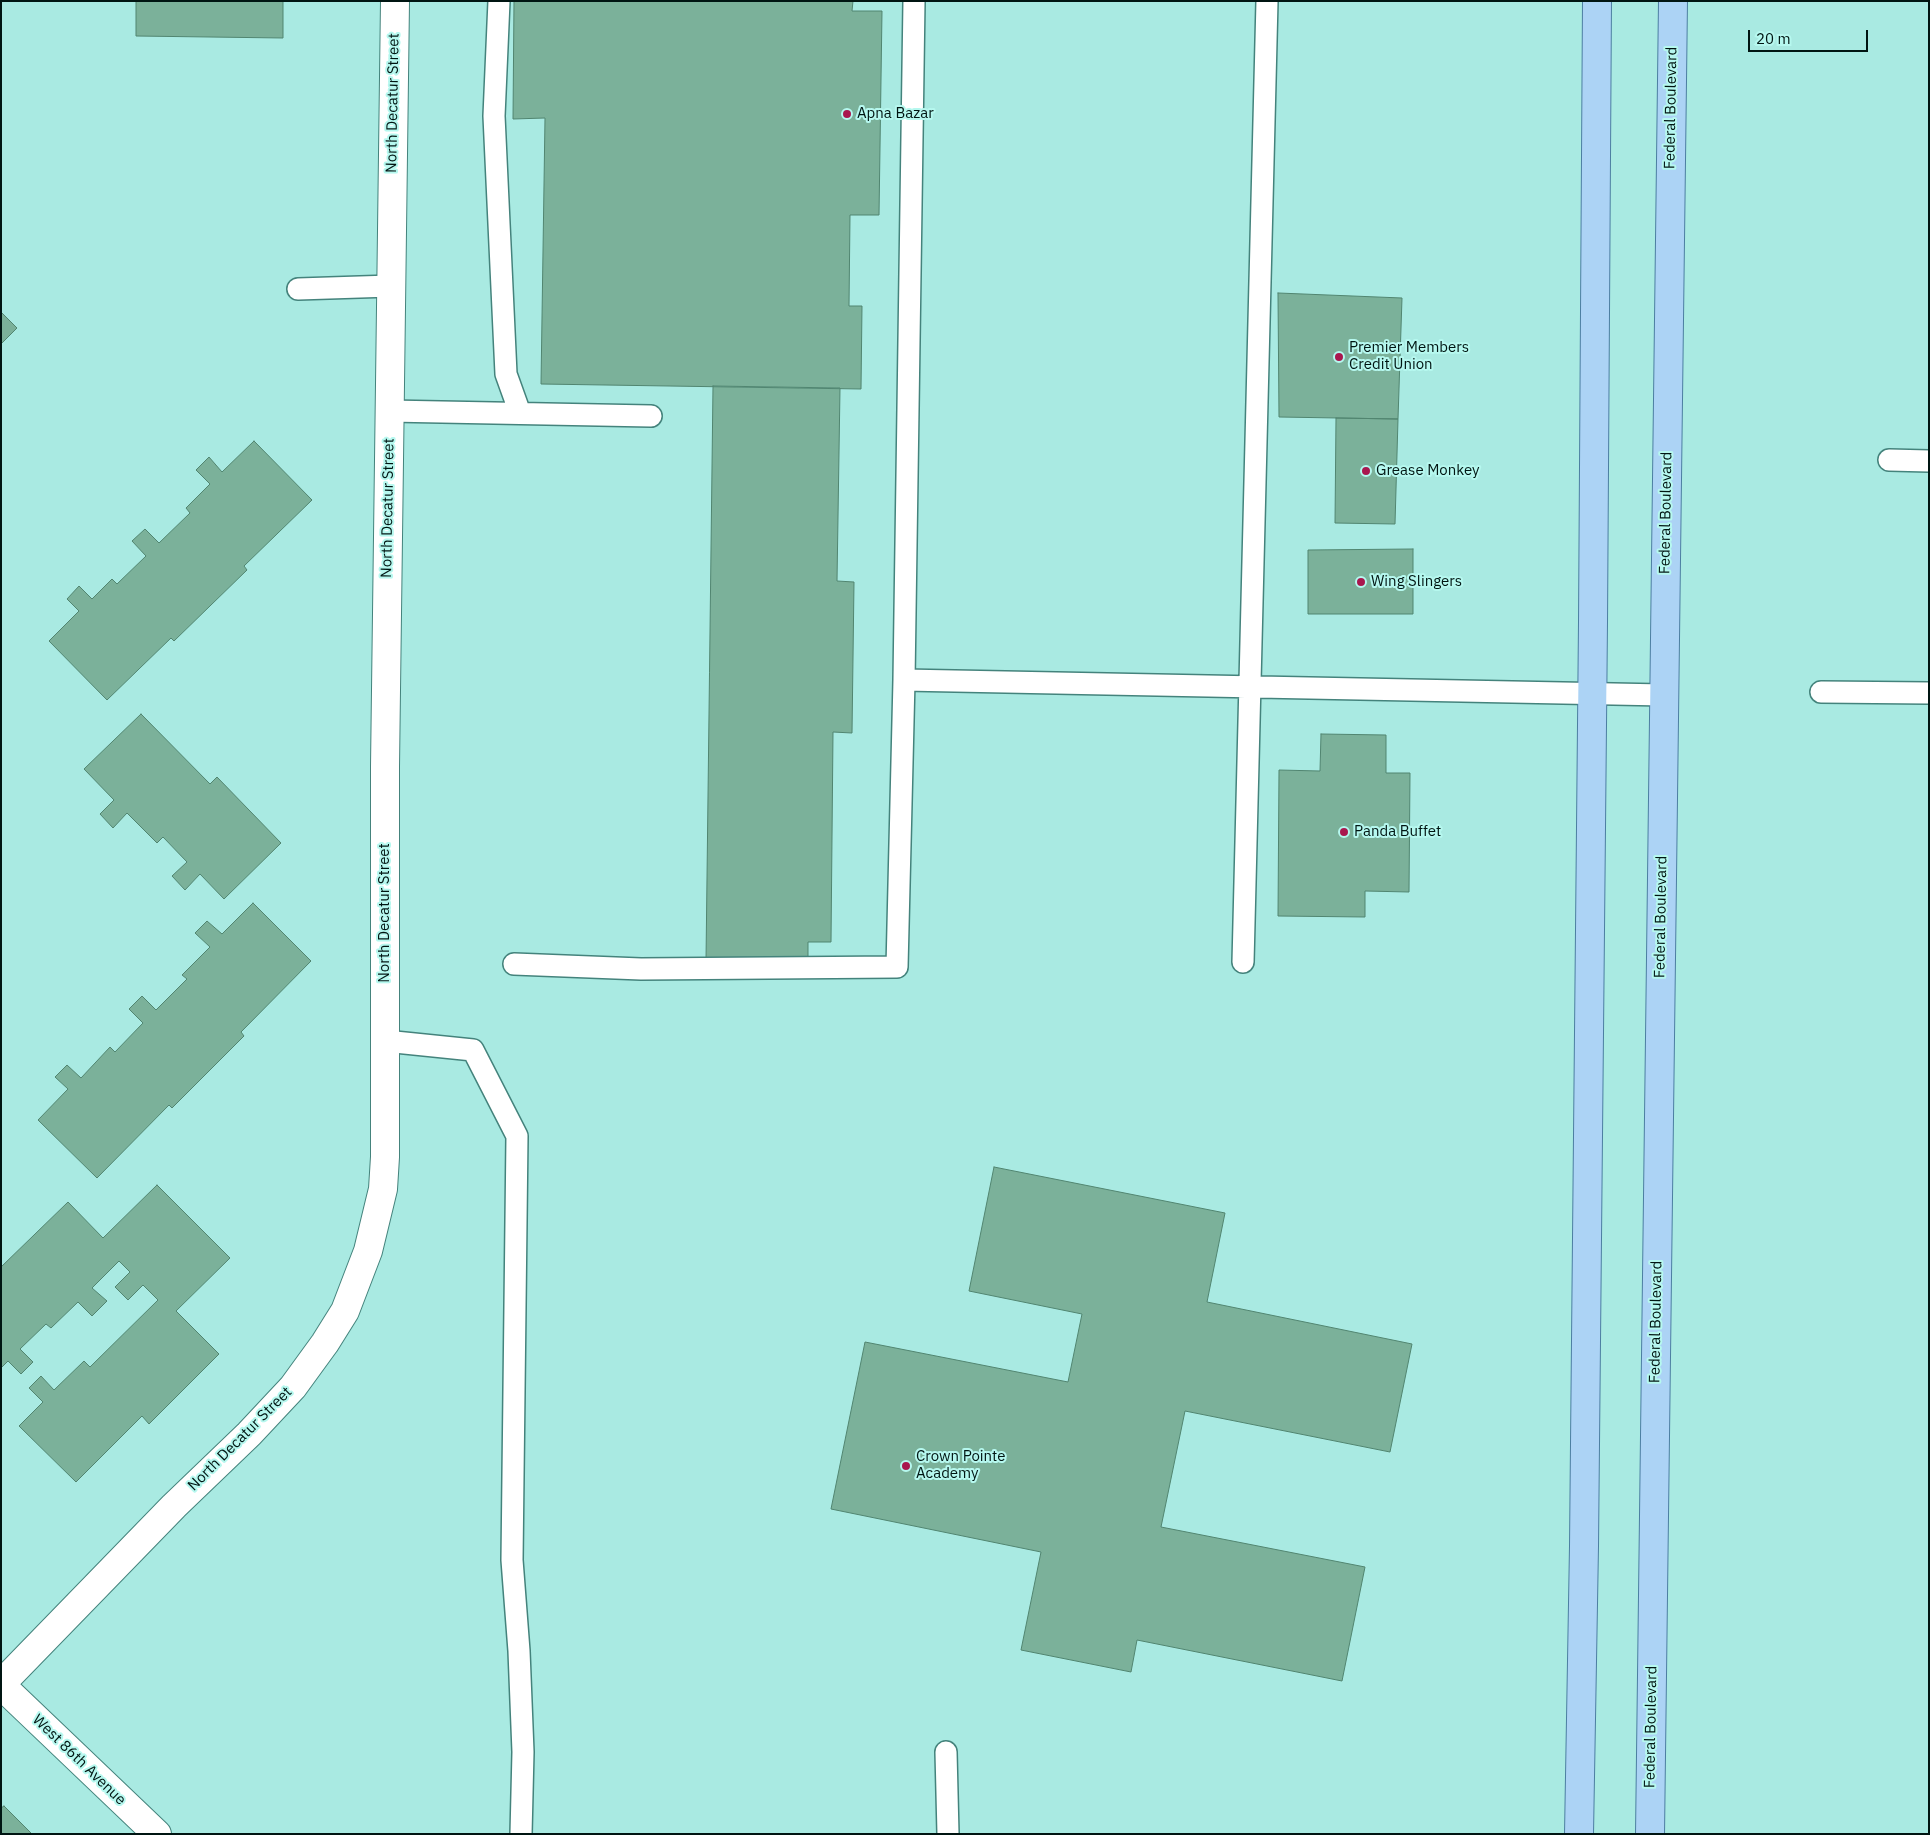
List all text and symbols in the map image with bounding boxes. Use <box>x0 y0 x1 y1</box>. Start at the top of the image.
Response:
scale bar <box>1750 20 1870 52</box>
text: 20 m <box>1756 29 1791 48</box>
street label: North Decatur Street <box>383 33 403 173</box>
street label: Federal Boulevard <box>1661 47 1681 169</box>
place label: Apna Bazar <box>857 105 934 123</box>
marker: Apna Bazar <box>841 108 853 120</box>
place label: Premier Members Credit Union <box>1349 339 1469 374</box>
marker: Premier Members Credit Union <box>1333 351 1345 363</box>
street label: North Decatur Street <box>378 438 398 578</box>
street label: Federal Boulevard <box>1656 452 1676 574</box>
place label: Grease Monkey <box>1376 462 1480 480</box>
marker: Grease Monkey <box>1360 465 1372 477</box>
place label: Wing Slingers <box>1371 573 1462 591</box>
marker: Wing Slingers <box>1355 576 1367 588</box>
place label: Panda Buffet <box>1354 823 1441 841</box>
marker: Panda Buffet <box>1338 826 1350 838</box>
street label: North Decatur Street <box>376 843 394 983</box>
street label: Federal Boulevard <box>1651 856 1671 978</box>
street label: Federal Boulevard <box>1646 1261 1666 1383</box>
street label: North Decatur Street <box>184 1383 296 1495</box>
place label: Crown Pointe Academy <box>916 1448 1006 1483</box>
marker: Crown Pointe Academy <box>900 1460 912 1472</box>
street label: Federal Boulevard <box>1641 1666 1661 1788</box>
street label: West 86th Avenue <box>29 1711 129 1809</box>

